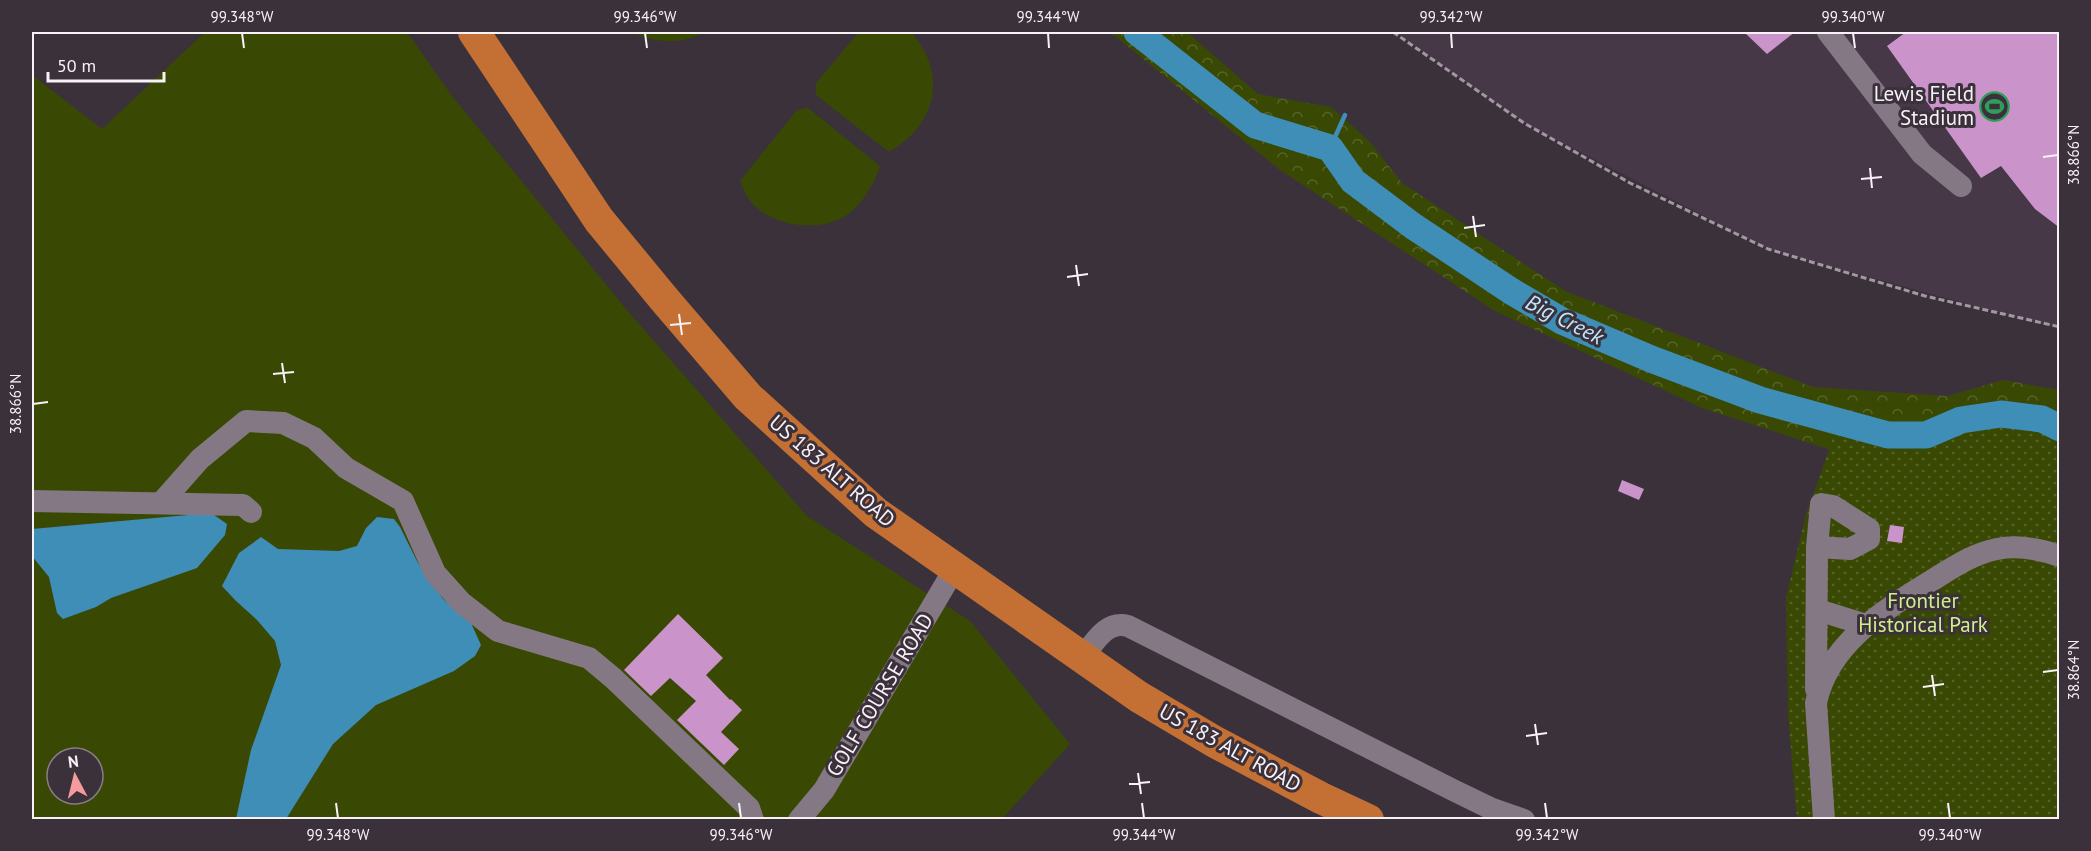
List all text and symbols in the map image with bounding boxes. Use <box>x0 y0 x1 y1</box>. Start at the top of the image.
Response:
text: 99.348°W <box>211 7 274 26</box>
text: 99.346°W <box>614 7 677 26</box>
text: 99.344°W <box>1017 7 1080 26</box>
text: 99.342°W <box>1420 7 1483 26</box>
text: 99.340°W <box>1822 7 1885 26</box>
scale bar <box>48 45 164 83</box>
text: 50 m <box>57 54 96 77</box>
place label: Lewis Field Stadium <box>1874 80 1974 131</box>
sports icon: Lewis Field Stadium <box>1979 90 2011 122</box>
text: 38.866°N <box>2064 125 2083 185</box>
water label: Big Creek <box>1521 288 1610 351</box>
text: 38.866°N <box>6 374 25 434</box>
street label: US 183 ALT ROAD <box>764 409 901 533</box>
park label: Frontier Historical Park <box>1858 587 1988 638</box>
street label: GOLF COURSE ROAD <box>820 608 939 781</box>
text: 38.864°N <box>2064 640 2083 700</box>
street label: US 183 ALT ROAD <box>1155 697 1306 798</box>
north arrow <box>45 746 105 806</box>
text: N <box>67 751 80 772</box>
text: 99.348°W <box>307 825 370 844</box>
text: 99.346°W <box>710 825 773 844</box>
text: 99.344°W <box>1113 825 1176 844</box>
text: 99.342°W <box>1516 825 1579 844</box>
text: 99.340°W <box>1919 825 1982 844</box>

